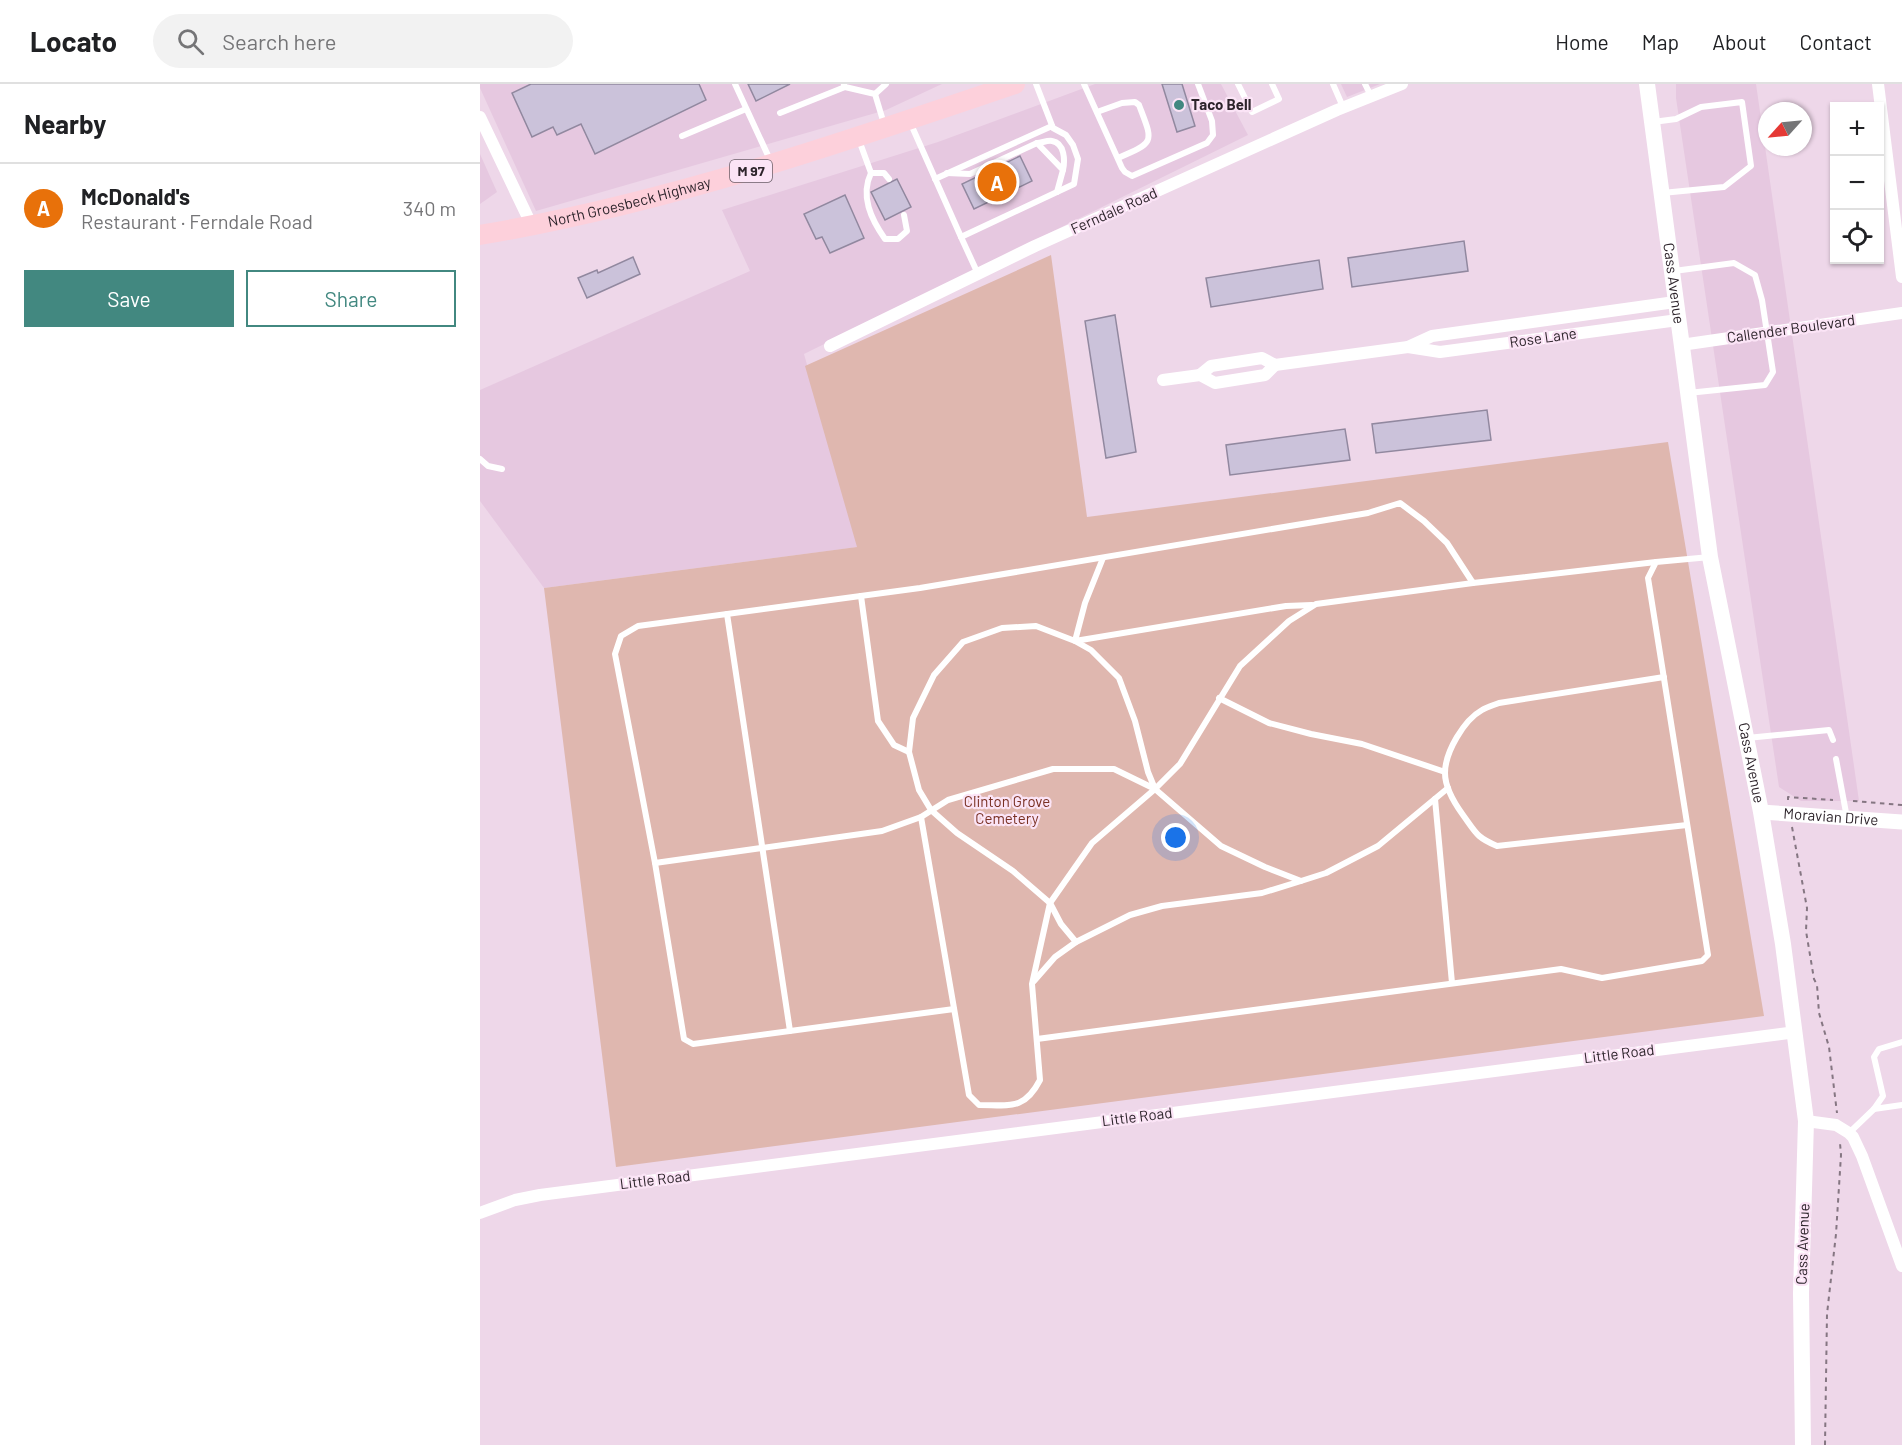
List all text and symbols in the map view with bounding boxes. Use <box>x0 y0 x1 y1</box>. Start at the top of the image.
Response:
search box <box>153 14 573 68</box>
text: Locato <box>30 24 117 58</box>
icon: search <box>174 25 207 58</box>
text: Search here <box>222 28 337 54</box>
text: Home <box>1555 29 1609 54</box>
text: Map <box>1642 29 1679 54</box>
text: About <box>1712 29 1767 54</box>
text: Contact <box>1800 29 1872 54</box>
place label: Taco Bell <box>1191 95 1251 113</box>
marker: Taco Bell <box>1172 98 1186 112</box>
north arrow <box>1758 102 1812 156</box>
map controls <box>1830 102 1884 264</box>
button: + <box>1830 102 1884 156</box>
text: Nearby <box>24 108 106 139</box>
button: − <box>1830 156 1884 210</box>
road number: M 97 <box>730 160 772 182</box>
pin: A <box>978 160 1016 204</box>
street label: North Groesbeck Highway <box>546 172 713 230</box>
text: McDonald's <box>81 183 190 209</box>
street label: Ferndale Road <box>1068 183 1160 237</box>
text: A <box>37 196 50 220</box>
text: 340 m <box>403 196 456 220</box>
text: Restaurant · Ferndale Road <box>81 209 313 233</box>
button: locate <box>1830 210 1884 264</box>
street label: Cass Avenue <box>1660 241 1689 325</box>
button: Save <box>24 270 234 327</box>
button: Share <box>246 270 456 327</box>
street label: Callender Boulevard <box>1726 310 1856 346</box>
street label: Rose Lane <box>1508 323 1578 351</box>
street label: Cass Avenue <box>1735 721 1769 804</box>
park label: Clinton Grove Cemetery <box>964 792 1050 827</box>
street label: Moravian Drive <box>1783 804 1879 828</box>
your location <box>1161 823 1190 852</box>
street label: Little Road <box>1583 1040 1655 1066</box>
street label: Little Road <box>1101 1103 1173 1129</box>
street label: Little Road <box>619 1166 691 1192</box>
street label: Cass Avenue <box>1792 1203 1812 1285</box>

